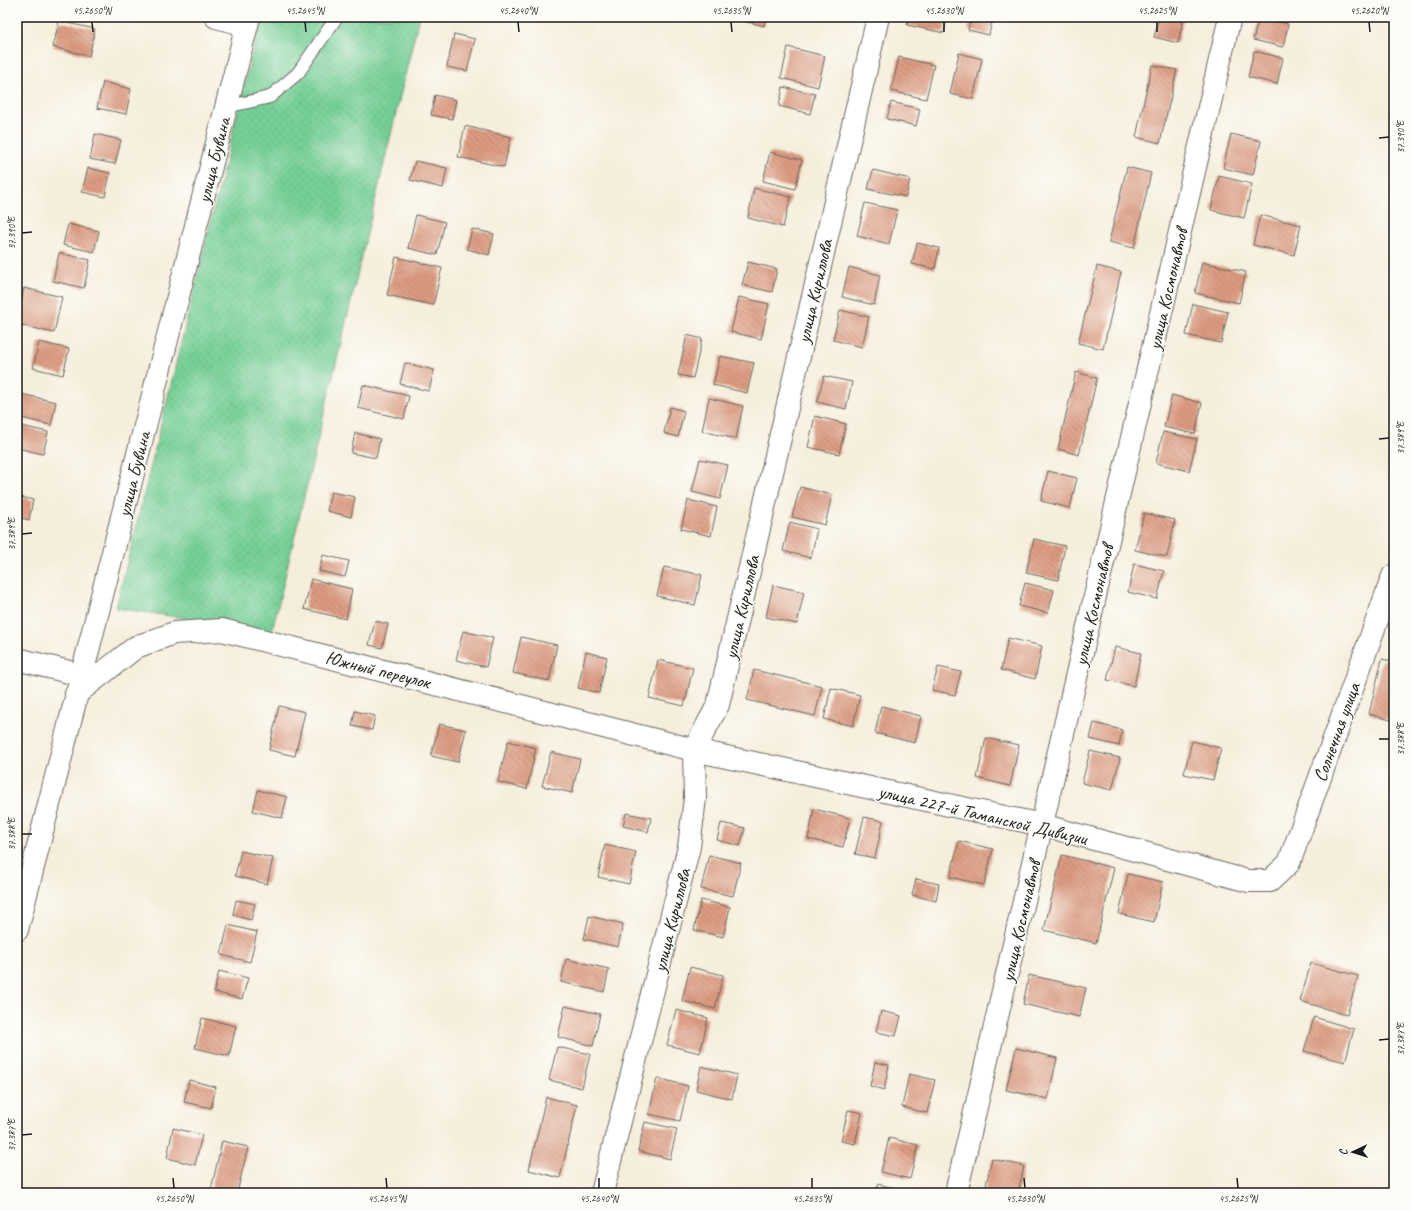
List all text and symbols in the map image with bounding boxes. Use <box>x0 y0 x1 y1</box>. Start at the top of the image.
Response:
text: 45.2650°N <box>73 4 113 17</box>
text: 45.2645°N <box>286 4 326 17</box>
text: 45.2640°N <box>499 4 539 17</box>
text: 45.2635°N <box>712 4 752 17</box>
text: 45.2630°N <box>925 4 965 17</box>
text: 45.2625°N <box>1138 4 1178 17</box>
text: 45.2620°N <box>1350 4 1390 17</box>
street label: улица Бувина <box>192 113 237 206</box>
text: 37.390°E <box>1394 119 1407 153</box>
text: 37.390°E <box>5 215 18 249</box>
street label: улица Космонавтов <box>1142 223 1194 353</box>
street label: улица Кириллова <box>791 235 839 346</box>
text: 37.389°E <box>1394 420 1407 454</box>
street label: улица Бувина <box>112 427 157 520</box>
text: 37.389°E <box>5 516 18 550</box>
street label: улица Космонавтов <box>1068 539 1120 669</box>
street label: улица Кириллова <box>718 551 766 662</box>
street label: Южный переулок <box>323 645 434 695</box>
street label: Солнечная улица <box>1308 678 1367 785</box>
text: 37.388°E <box>1394 721 1407 755</box>
street label: улица 227-й Таманской Дивизии <box>875 779 1090 851</box>
text: 37.388°E <box>5 816 18 850</box>
street label: улица Космонавтов <box>995 855 1047 985</box>
street label: улица Кириллова <box>647 864 697 975</box>
text: 37.387°E <box>1394 1021 1407 1055</box>
text: 37.387°E <box>5 1117 18 1151</box>
north arrow <box>1333 1132 1373 1172</box>
text: С <box>1336 1148 1350 1156</box>
text: 45.2650°N <box>155 1192 195 1205</box>
text: 45.2645°N <box>368 1192 408 1205</box>
text: 45.2640°N <box>580 1192 620 1205</box>
text: 45.2635°N <box>793 1192 833 1205</box>
text: 45.2630°N <box>1006 1192 1046 1205</box>
text: 45.2625°N <box>1219 1192 1259 1205</box>

